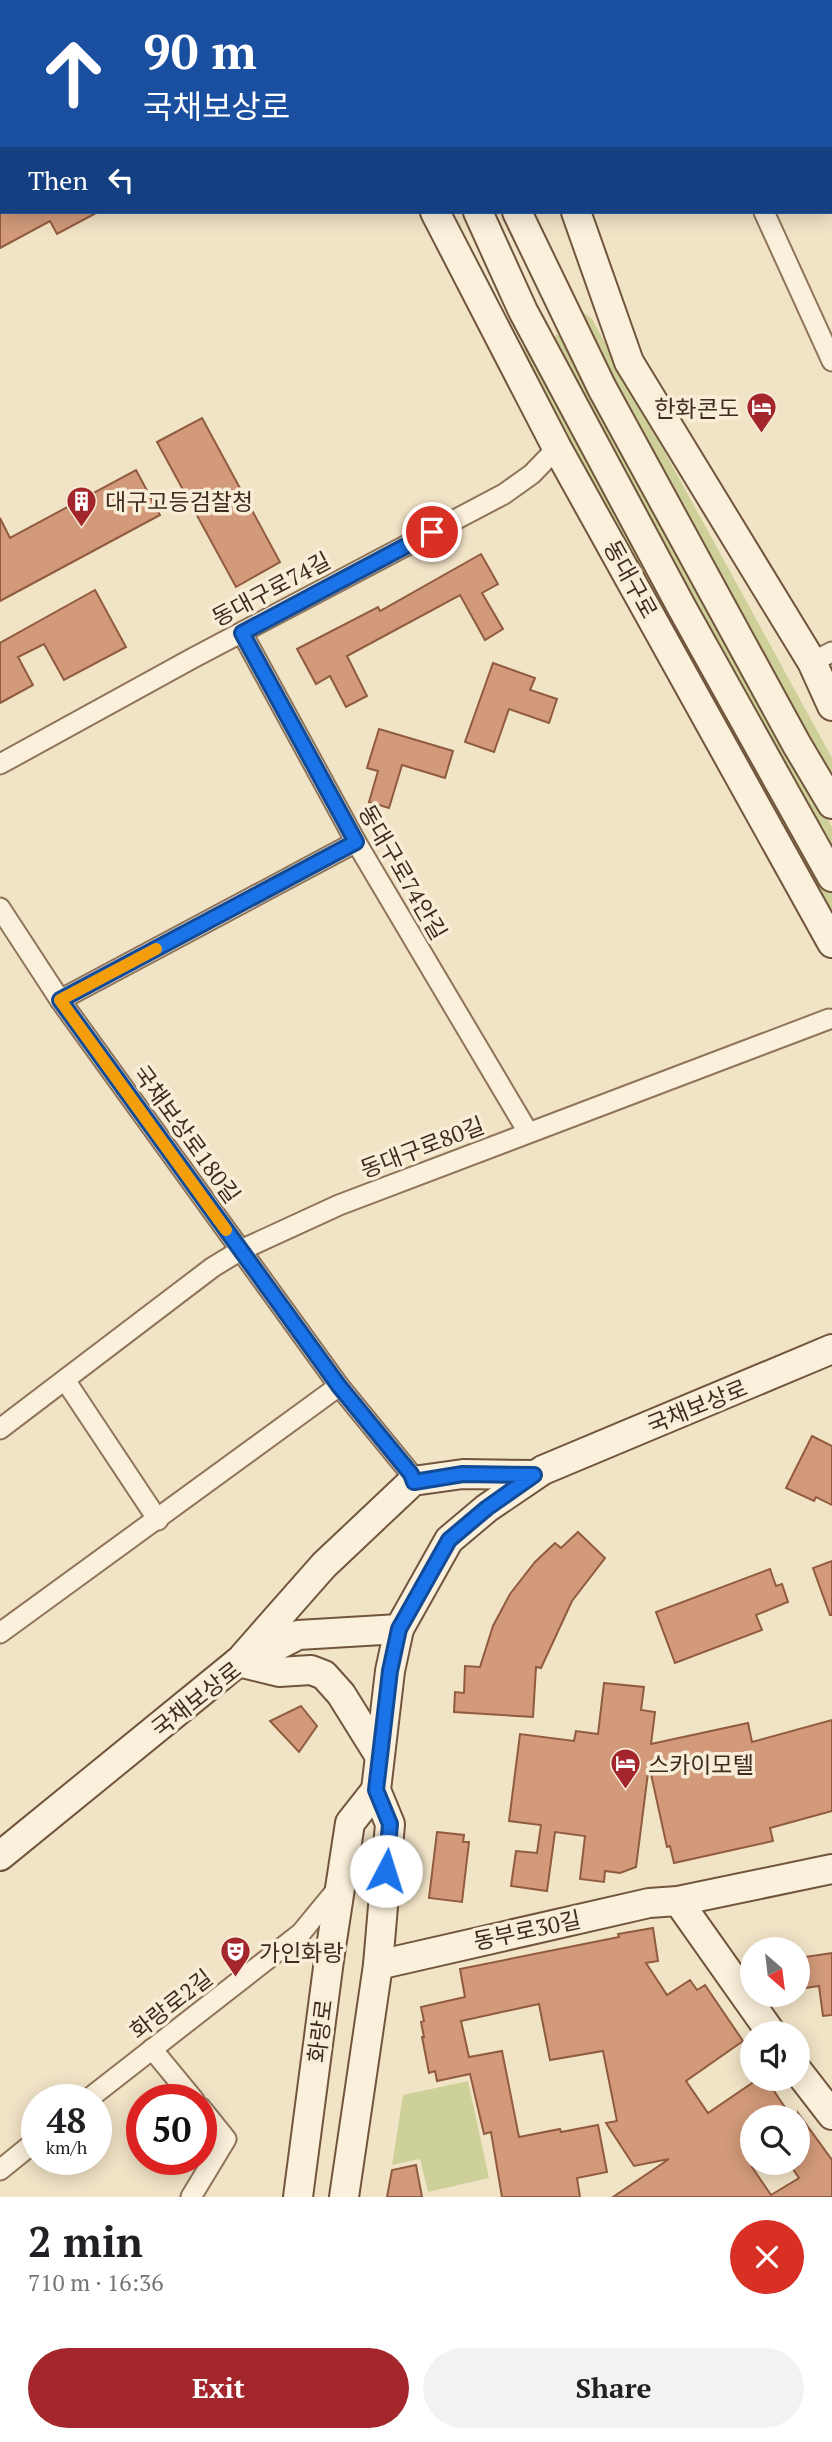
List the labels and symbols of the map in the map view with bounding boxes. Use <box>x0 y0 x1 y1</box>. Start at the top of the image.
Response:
hotel icon: 한화콘도 <box>745 391 779 435</box>
place label: 한화콘도 <box>654 393 739 424</box>
building icon: 대구고등검찰청 <box>65 484 99 528</box>
place label: 대구고등검찰청 <box>105 486 253 517</box>
pin <box>402 502 462 562</box>
street label: 동대구로 <box>597 534 665 624</box>
street label: 동대구로74길 <box>206 545 336 633</box>
street label: 동대구로74안길 <box>352 799 454 945</box>
street label: 국채보상로180길 <box>126 1059 248 1209</box>
street label: 동대구로80길 <box>356 1109 488 1185</box>
street label: 국채보상로 <box>642 1372 752 1440</box>
street label: 국채보상로 <box>145 1654 247 1744</box>
hotel icon: 스카이모텔 <box>608 1747 642 1791</box>
place label: 스카이모텔 <box>648 1749 754 1780</box>
position arrow <box>349 1834 423 1908</box>
street label: 동부로30길 <box>470 1903 584 1957</box>
theatre icon: 가인화랑 <box>219 1935 253 1979</box>
place label: 가인화랑 <box>259 1937 344 1968</box>
north arrow <box>740 1937 810 2007</box>
street label: 화랑로2길 <box>123 1962 219 2046</box>
street label: 화랑로 <box>301 1998 339 2064</box>
speed limit sign: 50 <box>126 2084 217 2175</box>

